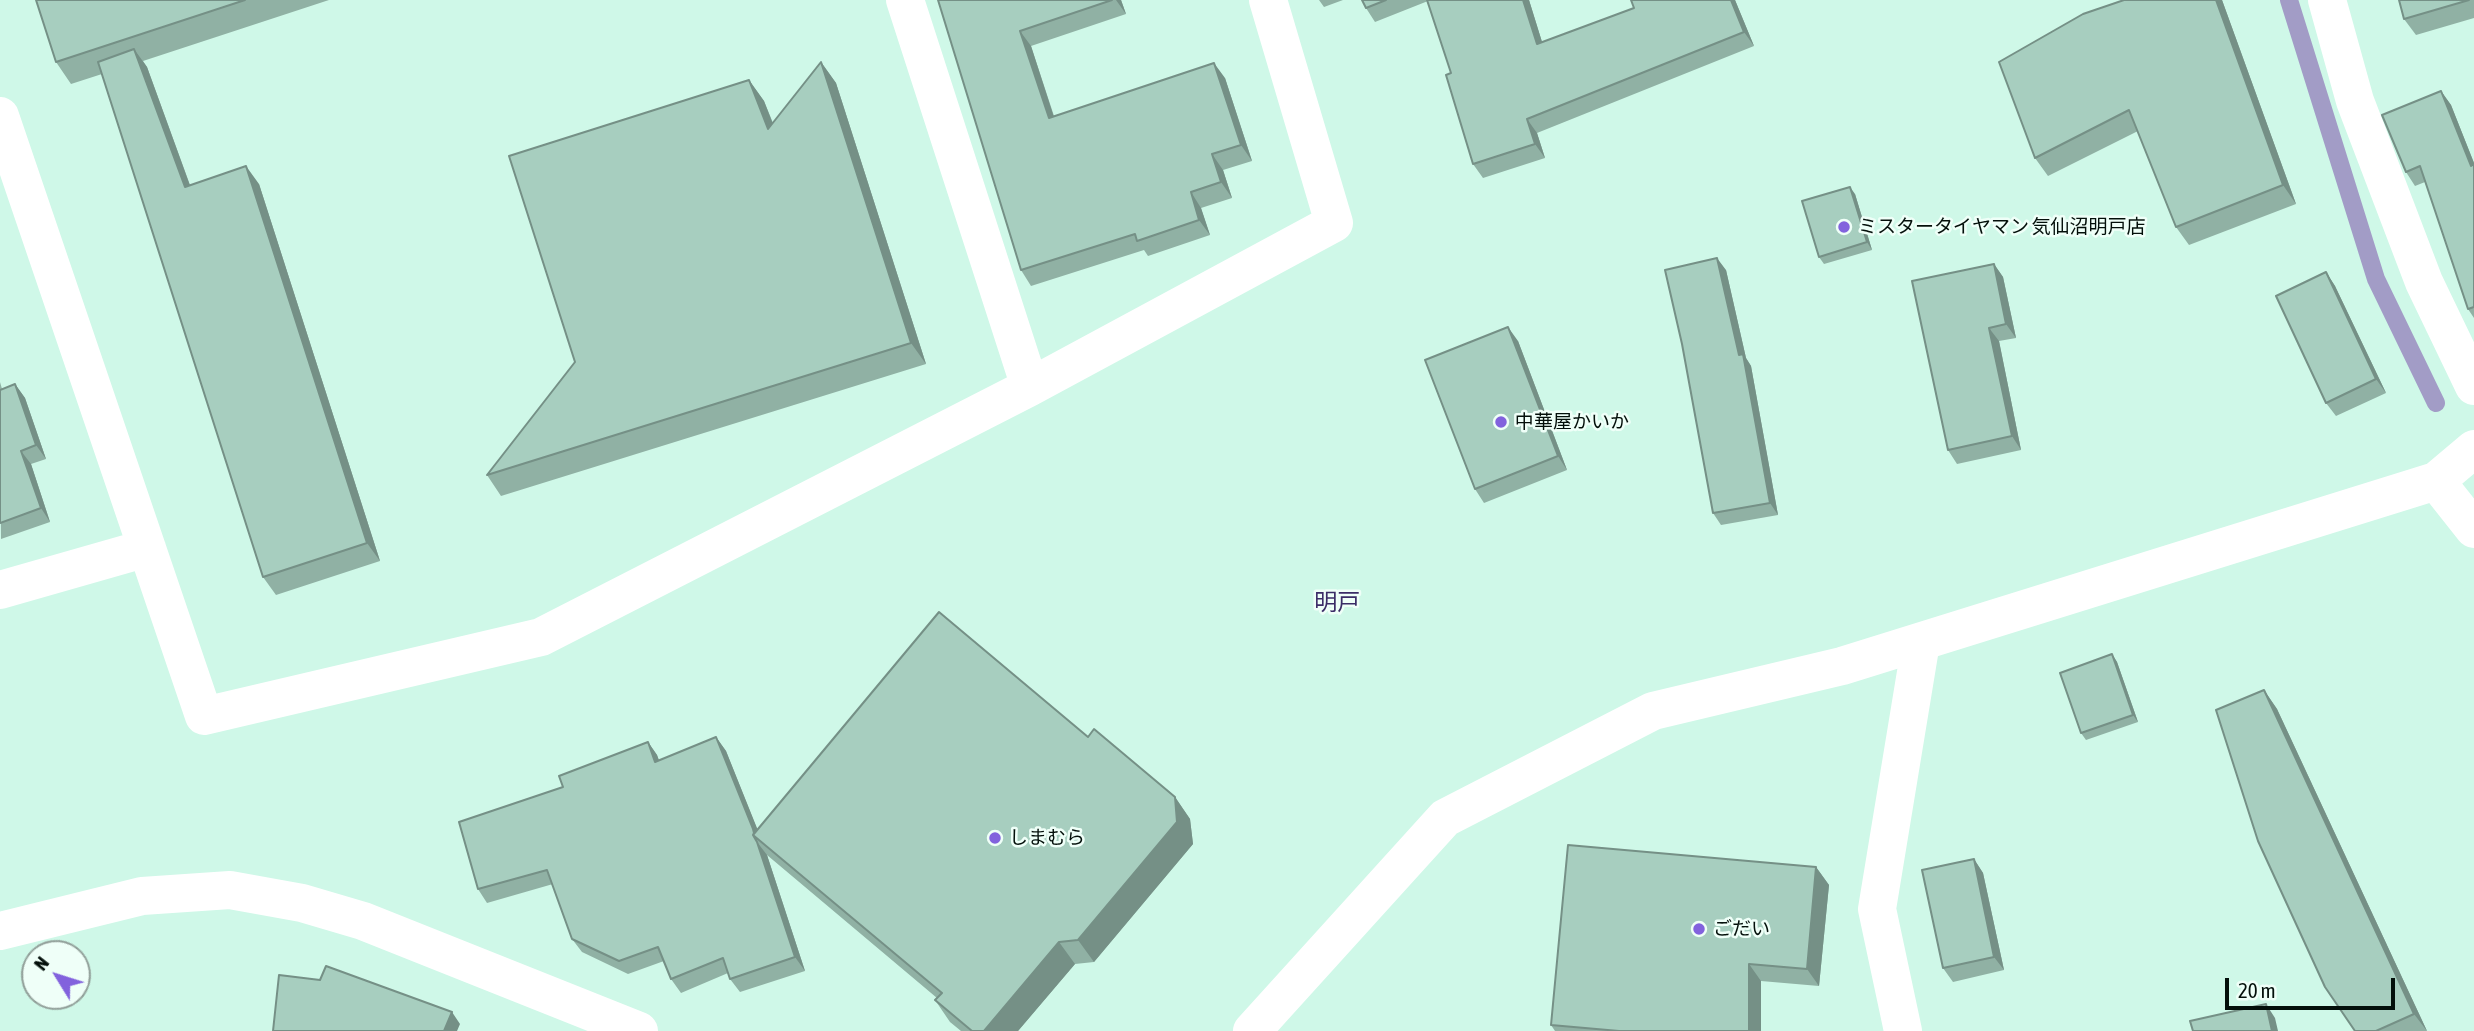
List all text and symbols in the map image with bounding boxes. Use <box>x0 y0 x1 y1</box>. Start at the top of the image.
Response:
place label: ミスタータイヤマン 気仙沼明戸店 <box>1858 216 2146 238</box>
marker: ミスタータイヤマン 気仙沼明戸店 <box>1836 219 1852 235</box>
place label: 中華屋かいか <box>1515 411 1629 433</box>
marker: 中華屋かいか <box>1493 414 1509 430</box>
district label: 明戸 <box>1314 589 1360 617</box>
place label: しまむら <box>1009 827 1085 849</box>
marker: しまむら <box>987 830 1003 846</box>
place label: ごだい <box>1713 918 1770 940</box>
marker: ごだい <box>1691 921 1707 937</box>
north arrow <box>21 940 91 1010</box>
text: N <box>29 952 53 974</box>
scale bar <box>2229 964 2399 1008</box>
text: 20 m <box>2238 978 2276 1002</box>

